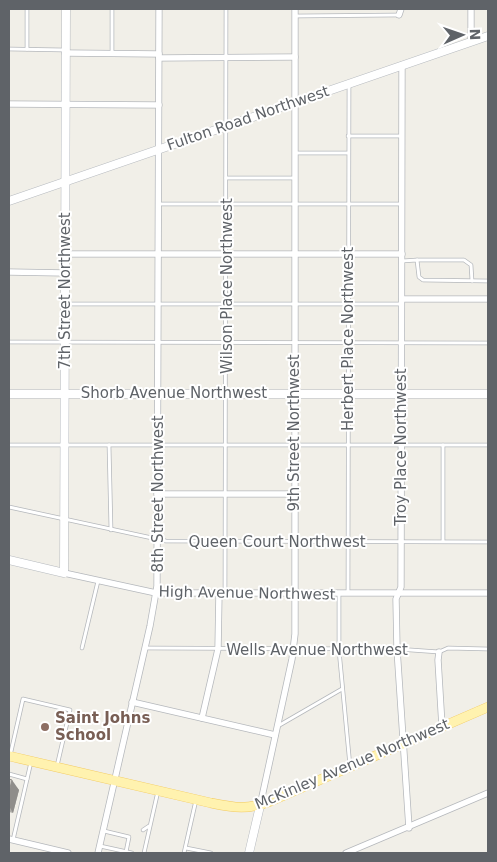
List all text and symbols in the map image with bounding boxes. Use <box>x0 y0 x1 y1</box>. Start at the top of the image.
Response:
north arrow <box>437 10 487 60</box>
text: N <box>467 28 483 41</box>
street label: Fulton Road Northwest <box>165 82 332 154</box>
street label: Wilson Place Northwest <box>218 198 236 374</box>
street label: 7th Street Northwest <box>56 212 74 370</box>
street label: Herbert Place Northwest <box>339 247 357 431</box>
street label: 9th Street Northwest <box>285 354 303 512</box>
street label: Troy Place Northwest <box>392 368 410 527</box>
street label: Shorb Avenue Northwest <box>81 384 267 402</box>
street label: 8th Street Northwest <box>149 415 167 573</box>
street label: Queen Court Northwest <box>188 533 366 551</box>
street label: High Avenue Northwest <box>158 582 336 604</box>
street label: Wells Avenue Northwest <box>226 641 408 659</box>
place label: Saint Johns School <box>55 709 150 744</box>
street label: McKinley Avenue Northwest <box>252 715 452 813</box>
marker: Saint Johns School <box>39 721 51 733</box>

